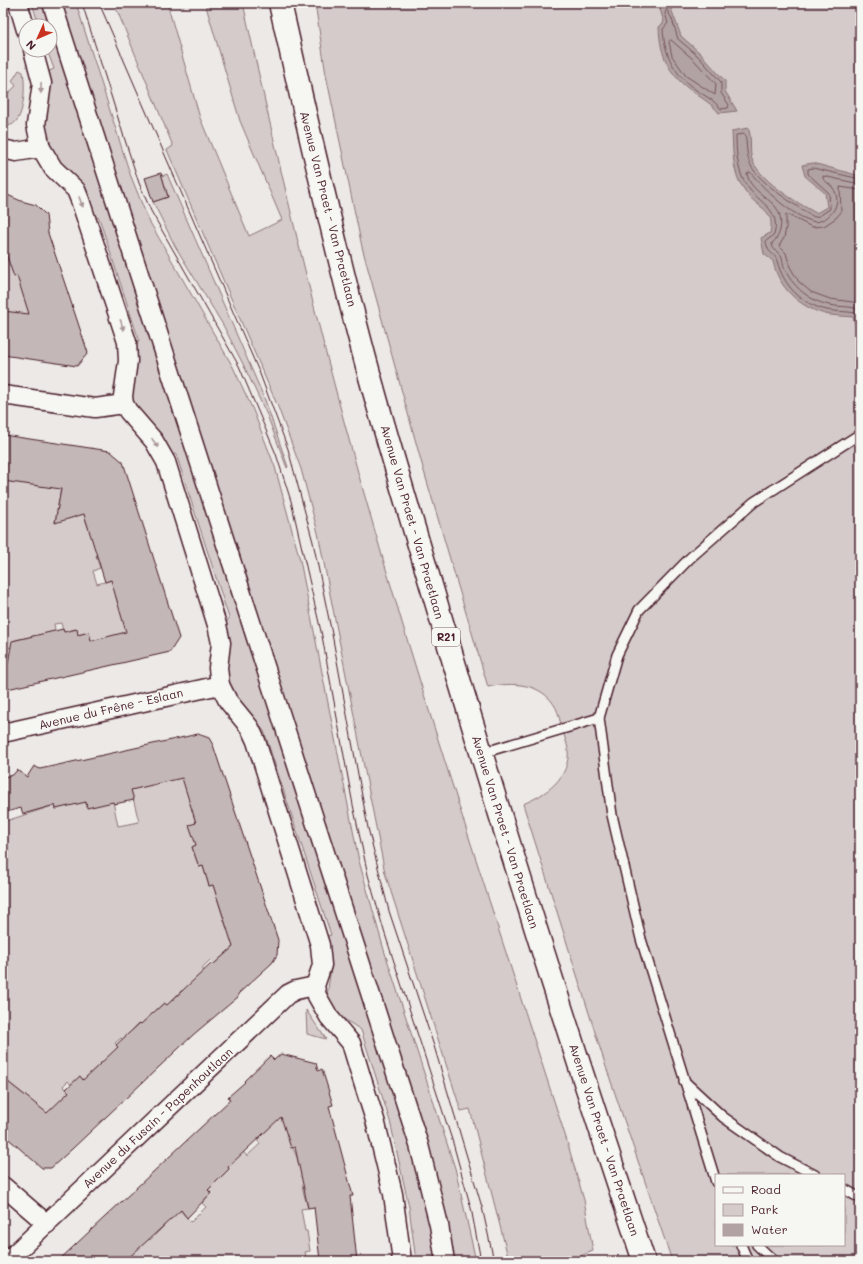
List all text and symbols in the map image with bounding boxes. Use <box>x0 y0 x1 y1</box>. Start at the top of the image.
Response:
north arrow <box>18 18 58 58</box>
text: N <box>22 37 39 54</box>
one-way arrow <box>38 82 44 95</box>
street label: Avenue Van Praet - Van Praetlaan <box>297 109 361 308</box>
one-way arrow <box>78 197 84 209</box>
one-way arrow <box>119 320 125 332</box>
street label: Avenue Van Praet - Van Praetlaan <box>378 423 448 621</box>
one-way arrow <box>151 438 159 448</box>
road number: R21 <box>432 628 460 646</box>
street label: Avenue du Frêne - Eslaan <box>37 684 185 732</box>
street label: Avenue Van Praet - Van Praetlaan <box>469 733 543 930</box>
street label: Avenue Van Praet - Van Praetlaan <box>566 1042 644 1238</box>
street label: Avenue du Fusain - Papenhoutlaan <box>79 1043 236 1191</box>
legend <box>715 1174 845 1246</box>
text: Road <box>751 1181 781 1197</box>
text: Park <box>751 1201 778 1217</box>
text: Water <box>751 1221 788 1237</box>

